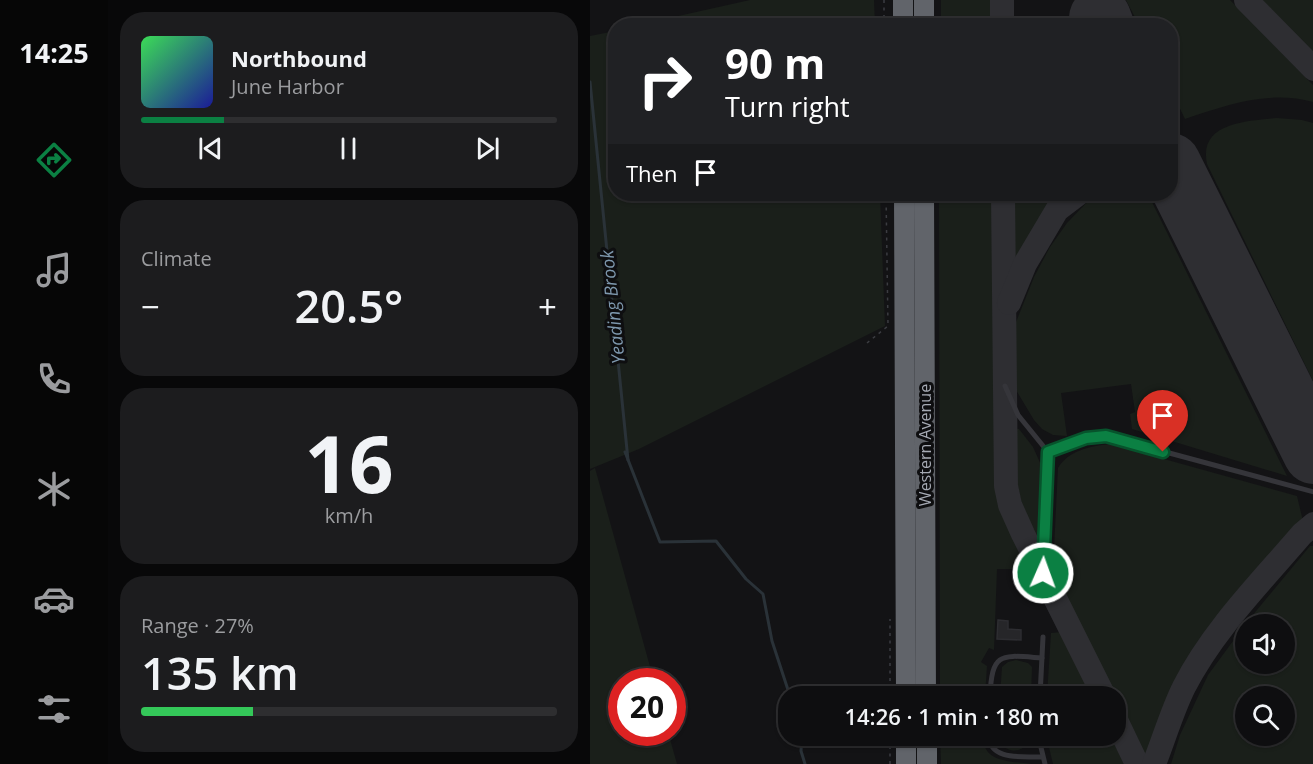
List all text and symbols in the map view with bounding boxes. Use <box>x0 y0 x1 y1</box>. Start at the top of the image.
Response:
text: 14:25 <box>19 34 89 71</box>
text: 90 m <box>725 34 825 91</box>
icon: right <box>626 42 704 120</box>
text: Northbound <box>231 43 367 73</box>
text: June Harbor <box>231 73 344 100</box>
text: Turn right <box>725 88 850 125</box>
icon: previous <box>194 132 227 165</box>
icon: pause <box>332 132 365 165</box>
icon: next <box>471 132 504 165</box>
icon: directions <box>33 139 75 181</box>
icon: arrive <box>689 156 722 189</box>
text: Then <box>626 158 677 188</box>
text: Climate <box>141 245 212 272</box>
water label: Yeading Brook <box>594 248 630 365</box>
icon: music <box>33 249 75 291</box>
text: 20.5° <box>295 275 403 336</box>
text: − <box>141 284 160 329</box>
text: + <box>538 284 557 329</box>
icon: phone <box>33 358 75 400</box>
street label: Western Avenue <box>914 384 936 506</box>
pin <box>1137 390 1188 452</box>
icon: arrive <box>1146 399 1179 432</box>
text: 16 <box>304 410 394 516</box>
icon: climate <box>33 468 75 510</box>
text: km/h <box>325 502 373 529</box>
position arrow <box>1011 541 1075 605</box>
icon: car <box>33 578 75 620</box>
text: Range · 27% <box>141 612 254 639</box>
map controls <box>1235 614 1295 746</box>
button: sound <box>1235 614 1295 674</box>
text: 135 km <box>141 642 299 703</box>
speed limit sign: 20 <box>608 668 686 746</box>
button: search <box>1235 686 1295 746</box>
icon: filters <box>33 688 75 730</box>
text: 14:26 · 1 min · 180 m <box>844 701 1060 731</box>

